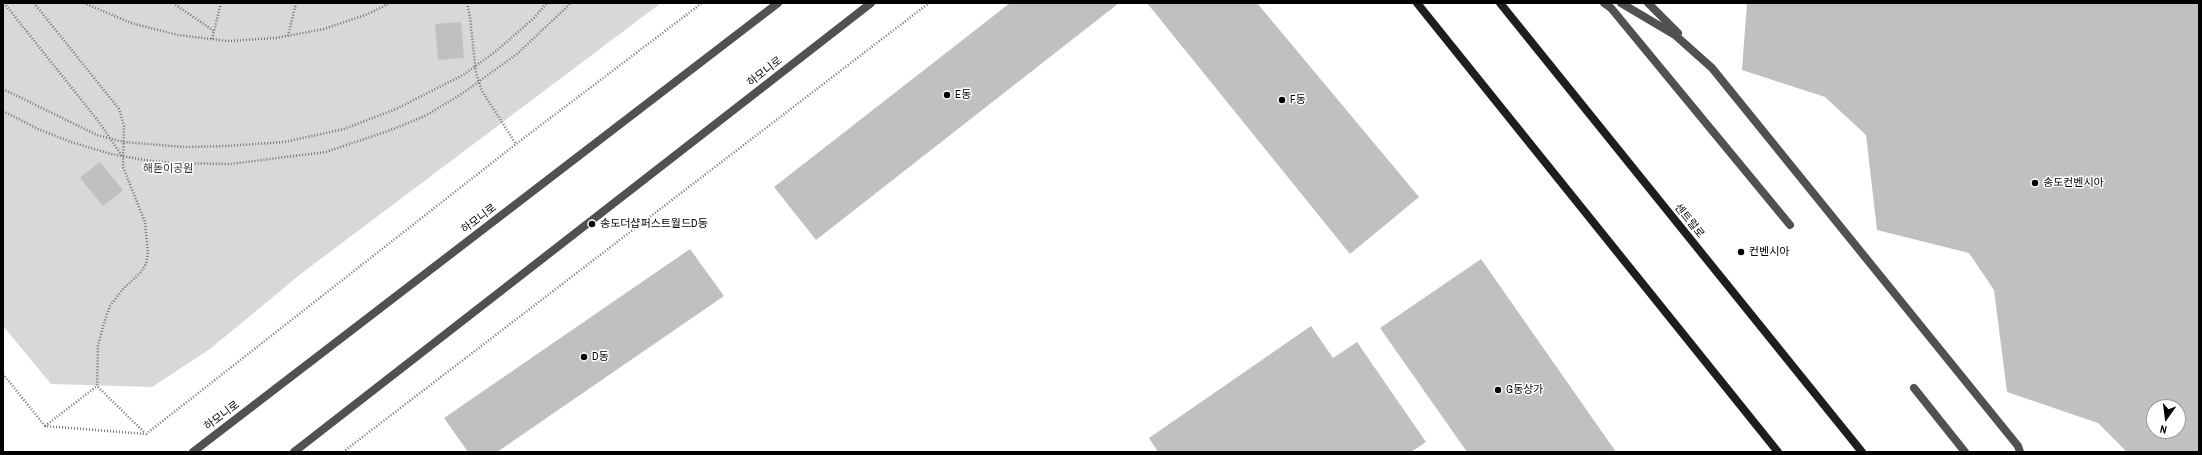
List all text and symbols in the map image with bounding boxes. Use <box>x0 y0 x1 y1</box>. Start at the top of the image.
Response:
street label: 하모니로 <box>745 54 785 90</box>
place label: E동 <box>955 88 971 102</box>
marker: E동 <box>942 90 952 100</box>
place label: F동 <box>1290 93 1306 107</box>
marker: F동 <box>1277 95 1287 105</box>
park label: 해돋이공원 <box>143 162 193 176</box>
place label: 송도컨벤시아 <box>2043 176 2104 190</box>
marker: 송도컨벤시아 <box>2030 178 2040 188</box>
street label: 센트럴로 <box>1671 201 1707 241</box>
street label: 하모니로 <box>459 202 499 236</box>
place label: 송도더샵퍼스트월드D동 <box>600 217 708 231</box>
marker: 송도더샵퍼스트월드D동 <box>587 219 597 229</box>
place label: 컨벤시아 <box>1749 245 1789 259</box>
marker: 컨벤시아 <box>1736 247 1746 257</box>
place label: D동 <box>592 350 609 364</box>
marker: D동 <box>579 352 589 362</box>
place label: G동상가 <box>1506 383 1543 397</box>
marker: G동상가 <box>1493 385 1503 395</box>
street label: 하모니로 <box>202 399 242 433</box>
north arrow <box>2146 399 2186 439</box>
text: N <box>2158 422 2168 437</box>

